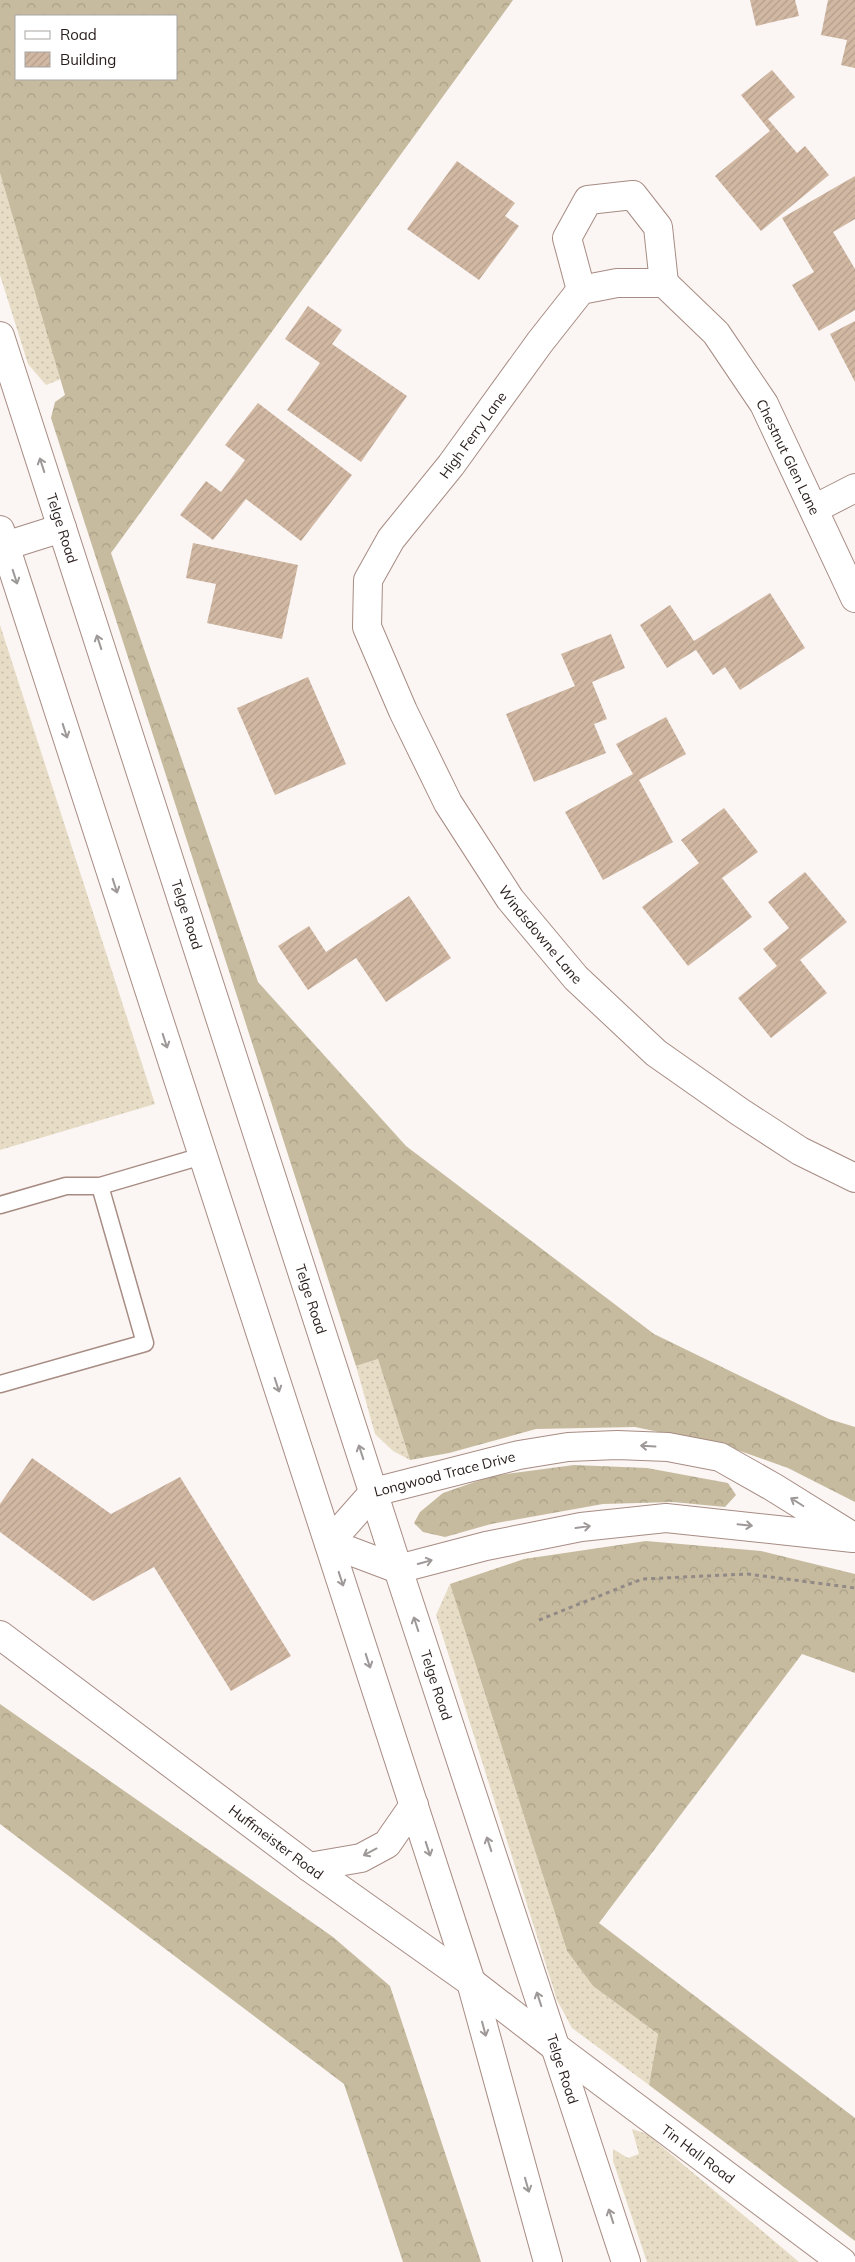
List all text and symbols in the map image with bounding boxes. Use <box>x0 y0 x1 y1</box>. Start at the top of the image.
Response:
legend <box>15 15 178 80</box>
text: Road <box>60 25 97 44</box>
text: Building <box>60 50 116 69</box>
street label: High Ferry Lane <box>435 388 511 482</box>
street label: Chestnut Glen Lane <box>752 396 824 518</box>
one-way arrow <box>36 457 46 473</box>
street label: Telge Road <box>42 491 82 565</box>
one-way arrow <box>11 568 20 584</box>
one-way arrow <box>94 635 103 651</box>
one-way arrow <box>61 723 71 739</box>
street label: Telge Road <box>167 877 206 952</box>
one-way arrow <box>111 878 120 893</box>
street label: Windsdowne Lane <box>495 882 586 988</box>
one-way arrow <box>161 1032 170 1048</box>
street label: Telge Road <box>291 1262 331 1336</box>
one-way arrow <box>272 1376 282 1392</box>
one-way arrow <box>640 1442 656 1451</box>
one-way arrow <box>356 1445 366 1461</box>
street label: Longwood Trace Drive <box>372 1447 517 1501</box>
one-way arrow <box>791 1497 805 1507</box>
one-way arrow <box>737 1520 753 1530</box>
one-way arrow <box>575 1522 591 1532</box>
one-way arrow <box>416 1557 432 1566</box>
one-way arrow <box>337 1570 346 1586</box>
one-way arrow <box>411 1616 420 1632</box>
street label: Telge Road <box>416 1648 456 1722</box>
one-way arrow <box>363 1653 373 1669</box>
street label: Huffmeister Road <box>225 1801 327 1883</box>
one-way arrow <box>484 1837 493 1853</box>
one-way arrow <box>424 1840 434 1856</box>
one-way arrow <box>363 1847 378 1857</box>
one-way arrow <box>533 1991 543 2007</box>
one-way arrow <box>480 2020 489 2036</box>
street label: Telge Road <box>543 2032 582 2106</box>
street label: Tin Hall Road <box>658 2121 738 2187</box>
one-way arrow <box>523 2177 532 2193</box>
one-way arrow <box>606 2208 615 2224</box>

